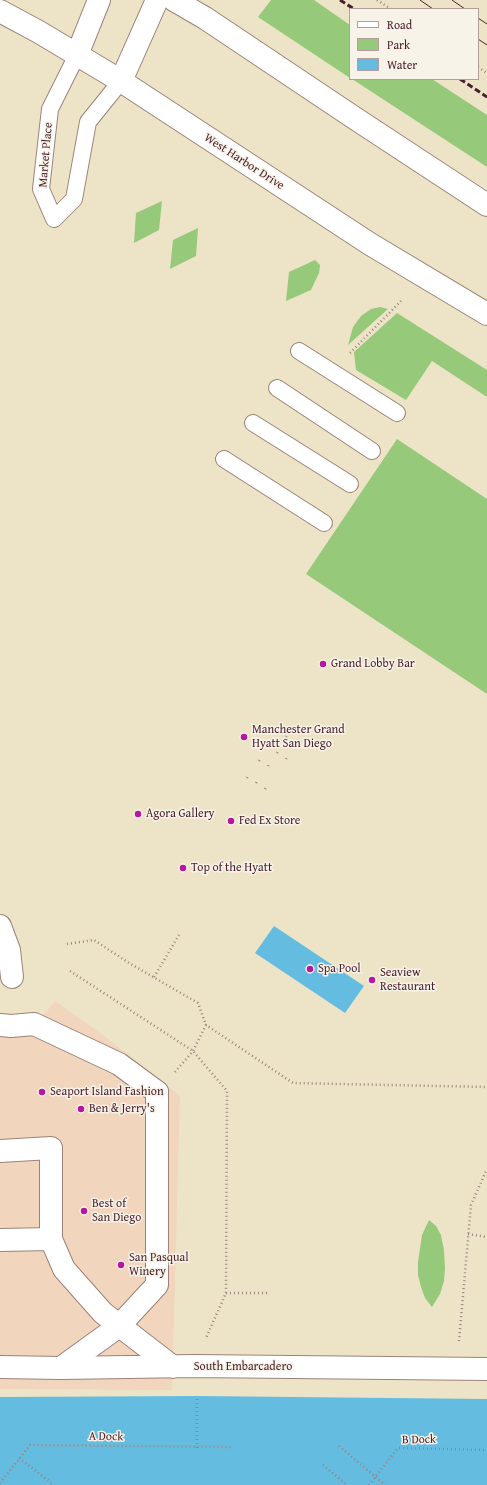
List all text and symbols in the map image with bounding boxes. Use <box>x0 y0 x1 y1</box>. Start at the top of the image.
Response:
legend <box>349 8 479 80</box>
text: Road <box>387 16 412 33</box>
text: Park <box>387 36 410 53</box>
text: Water <box>387 56 417 73</box>
street label: Market Place <box>36 122 56 188</box>
street label: West Harbor Drive <box>201 131 287 193</box>
place label: Grand Lobby Bar <box>331 657 415 671</box>
marker: Grand Lobby Bar <box>318 659 328 669</box>
place label: Manchester Grand Hyatt San Diego <box>252 723 345 751</box>
marker: Manchester Grand Hyatt San Diego <box>239 732 249 742</box>
place label: Agora Gallery <box>146 807 215 821</box>
marker: Agora Gallery <box>133 809 143 819</box>
place label: Fed Ex Store <box>239 814 300 828</box>
marker: Fed Ex Store <box>226 816 236 826</box>
place label: Top of the Hyatt <box>191 861 272 875</box>
marker: Top of the Hyatt <box>178 863 188 873</box>
place label: Spa Pool <box>318 962 361 976</box>
marker: Spa Pool <box>305 964 315 974</box>
place label: Seaview Restaurant <box>380 966 435 994</box>
marker: Seaview Restaurant <box>367 975 377 985</box>
place label: Seaport Island Fashion <box>50 1085 164 1099</box>
marker: Seaport Island Fashion <box>37 1087 47 1097</box>
place label: Ben & Jerry's <box>89 1102 155 1116</box>
marker: Ben & Jerry's <box>76 1104 86 1114</box>
place label: Best of San Diego <box>92 1197 141 1225</box>
marker: Best of San Diego <box>79 1206 89 1216</box>
place label: San Pasqual Winery <box>129 1251 189 1279</box>
marker: San Pasqual Winery <box>116 1260 126 1270</box>
street label: South Embarcadero <box>194 1360 292 1374</box>
street label: A Dock <box>89 1429 123 1445</box>
street label: B Dock <box>402 1433 436 1447</box>

